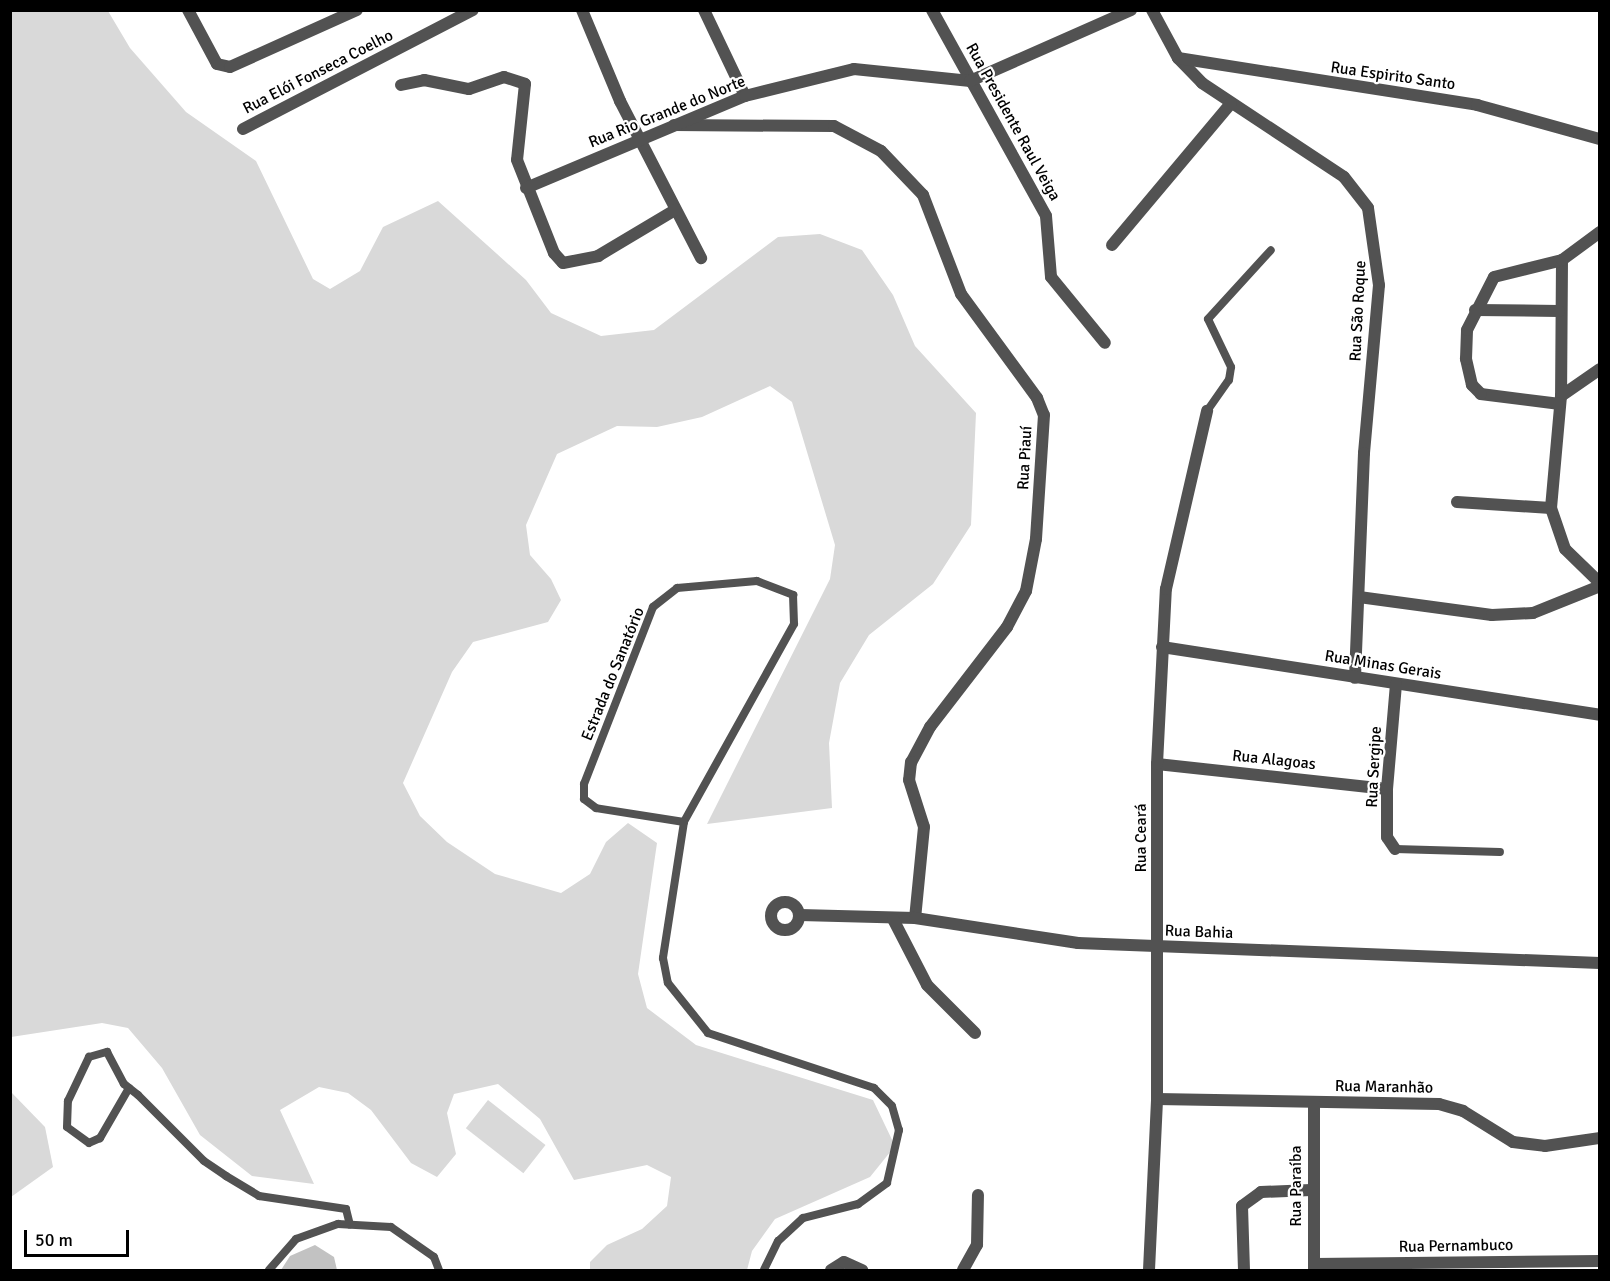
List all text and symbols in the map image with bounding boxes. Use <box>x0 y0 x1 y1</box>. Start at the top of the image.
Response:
street label: Rua Elói Fonseca Coelho <box>240 26 396 118</box>
street label: Rua Presidente Raul Veiga <box>962 40 1064 204</box>
street label: Rua Espirito Santo <box>1329 58 1457 94</box>
street label: Rua Rio Grande do Norte <box>586 72 748 152</box>
street label: Rua São Roque <box>1346 260 1370 362</box>
street label: Rua Piauí <box>1014 425 1036 491</box>
street label: Estrada do Sanatório <box>577 604 649 744</box>
street label: Rua Minas Gerais <box>1323 646 1443 684</box>
street label: Rua Sergipe <box>1362 726 1386 808</box>
street label: Rua Alagoas <box>1231 746 1317 774</box>
street label: Rua Ceará <box>1131 803 1151 873</box>
street label: Rua Bahia <box>1164 921 1234 943</box>
street label: Rua Maranhão <box>1335 1077 1433 1097</box>
street label: Rua Paraíba <box>1286 1145 1306 1227</box>
scale bar <box>27 1218 132 1256</box>
text: 50 m <box>35 1229 73 1251</box>
street label: Rua Pernambuco <box>1398 1235 1514 1257</box>

